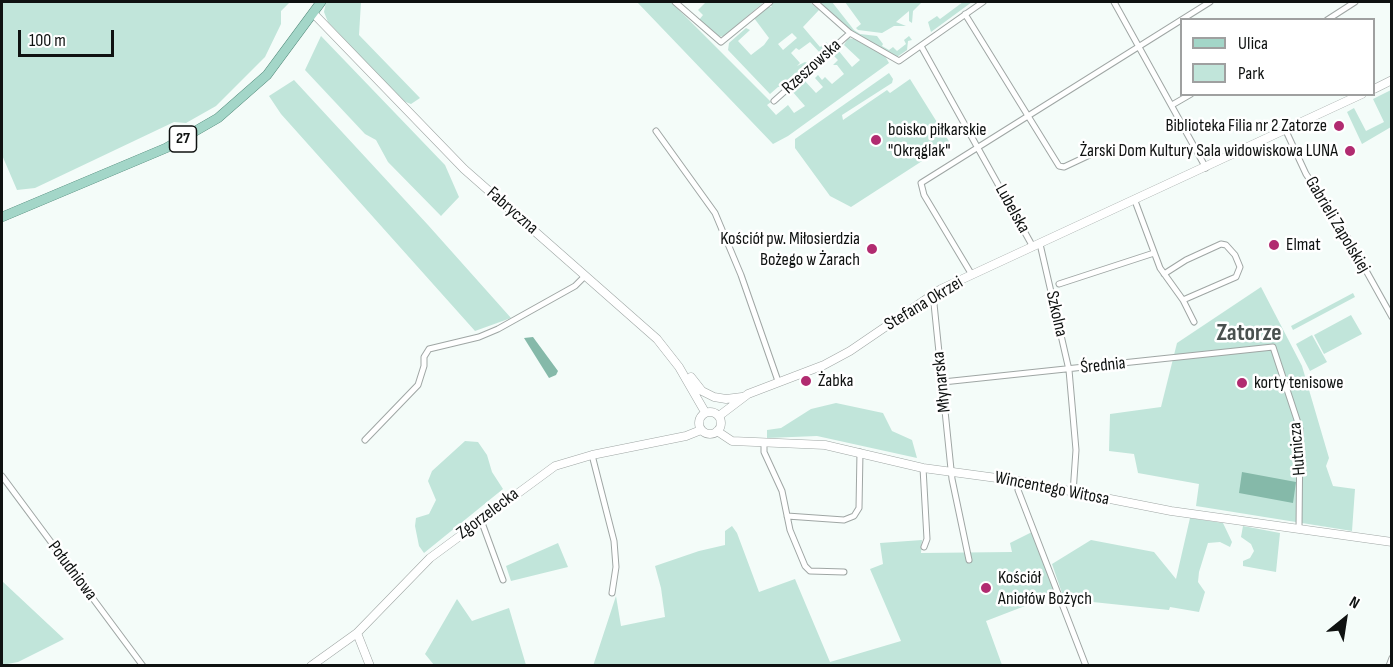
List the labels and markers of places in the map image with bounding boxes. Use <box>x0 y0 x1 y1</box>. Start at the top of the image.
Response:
place label: Biblioteka Filia nr 2 Zatorze <box>1165 115 1327 137</box>
place label: boisko piłkarskie "Okrąglak" <box>888 119 986 162</box>
marker: Biblioteka Filia nr 2 Zatorze <box>1332 119 1346 133</box>
marker: boisko piłkarskie "Okrąglak" <box>869 133 883 147</box>
place label: Żarski Dom Kultury Sala widowiskowa LUNA <box>1080 140 1338 162</box>
marker: Żarski Dom Kultury Sala widowiskowa LUNA <box>1343 144 1357 158</box>
place label: Kościół pw. Miłosierdzia Bożego w Żarach <box>720 228 860 270</box>
place label: Elmat <box>1286 234 1321 256</box>
marker: Elmat <box>1267 238 1281 252</box>
marker: Kościół pw. Miłosierdzia Bożego w Żarach <box>865 242 879 256</box>
place label: Żabka <box>818 370 853 392</box>
place label: korty tenisowe <box>1254 372 1344 394</box>
marker: Żabka <box>799 374 813 388</box>
marker: korty tenisowe <box>1235 376 1249 390</box>
place label: Kościół Aniołów Bożych <box>998 567 1092 610</box>
marker: Kościół Aniołów Bożych <box>979 581 993 595</box>

